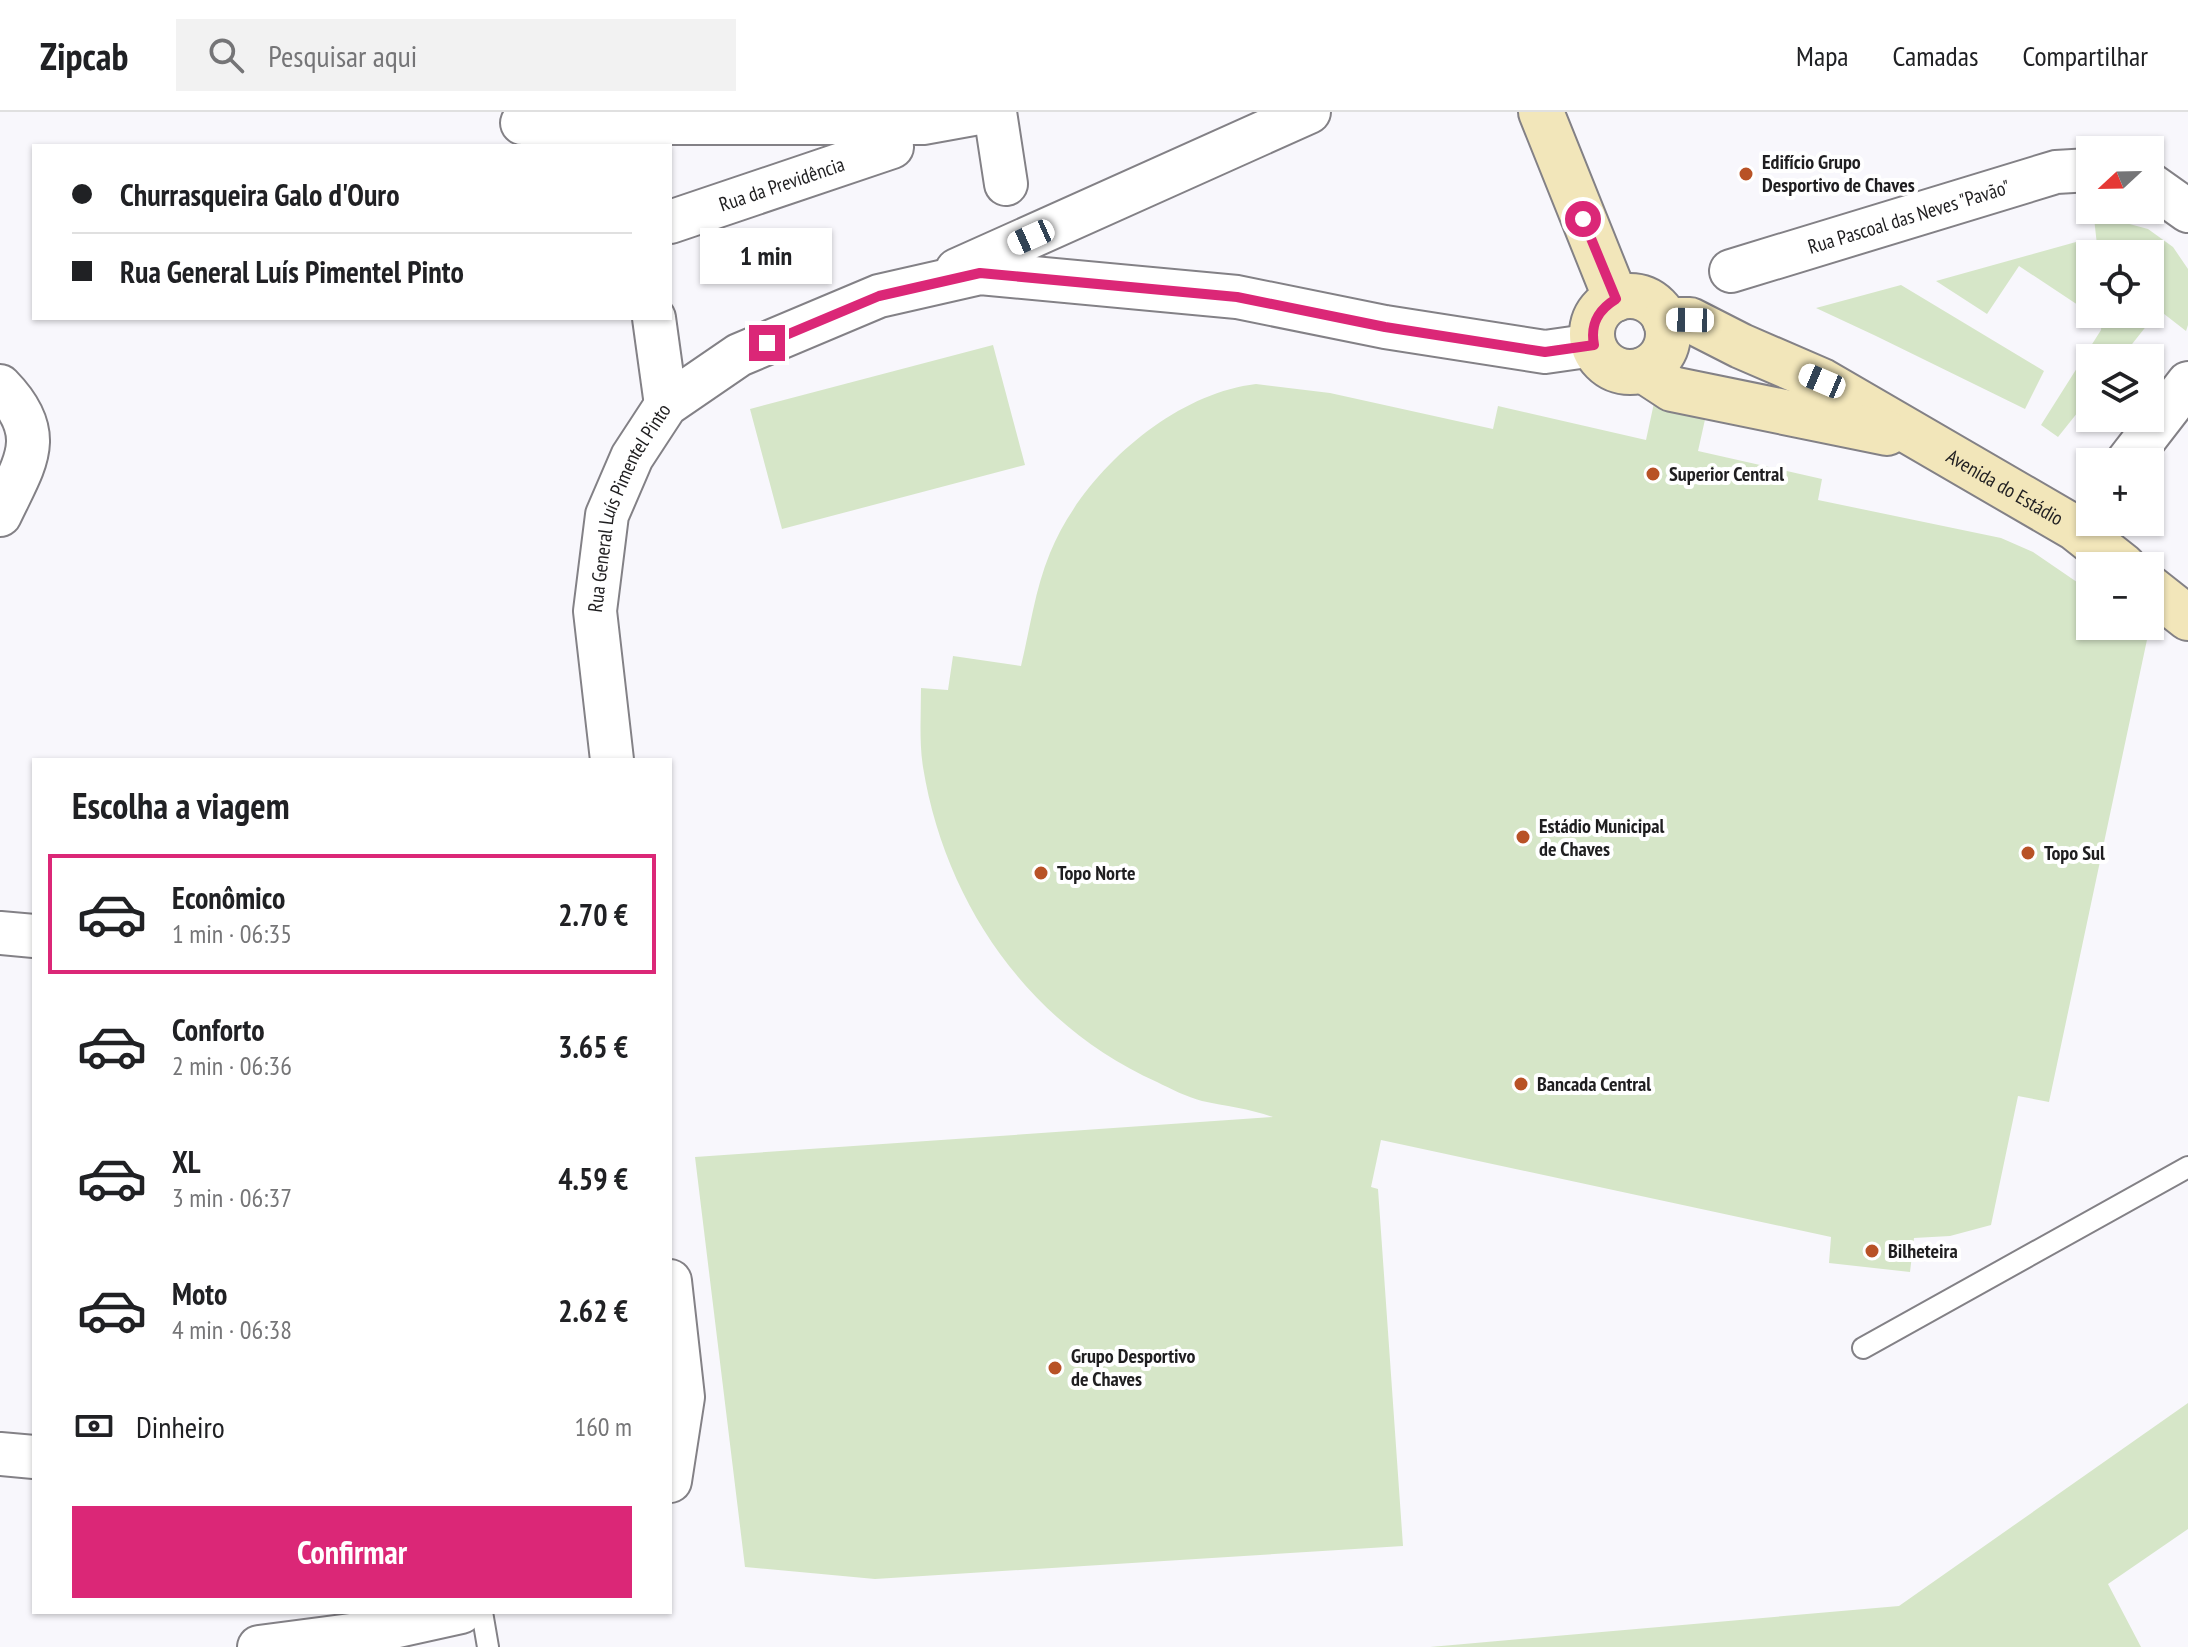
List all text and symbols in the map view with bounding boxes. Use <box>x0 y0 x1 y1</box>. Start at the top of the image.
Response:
search box <box>176 19 736 91</box>
text: Zipcab <box>40 31 128 80</box>
icon: search <box>204 33 248 77</box>
text: Pesquisar aqui <box>268 36 417 75</box>
text: Mapa <box>1796 37 1849 74</box>
text: Camadas <box>1893 37 1978 74</box>
text: Compartilhar <box>2022 37 2148 74</box>
north arrow <box>2076 136 2164 224</box>
map controls <box>2076 136 2164 640</box>
place label: Edifício Grupo Desportivo de Chaves <box>1762 149 1915 198</box>
street label: Rua da Previdência <box>716 151 848 217</box>
marker: Edifício Grupo Desportivo de Chaves <box>1737 165 1755 183</box>
street label: Rua Pascoal das Neves "Pavão" <box>1805 174 2013 260</box>
text: Churrasqueira Galo d'Ouro <box>120 175 399 214</box>
route start <box>1565 201 1601 237</box>
car <box>1004 216 1058 258</box>
callout: 1 min <box>701 227 833 283</box>
text: 1 min <box>740 239 792 272</box>
button: locate <box>2076 240 2164 328</box>
text: Rua General Luís Pimentel Pinto <box>120 252 464 291</box>
car <box>1666 308 1714 332</box>
route end <box>749 325 785 361</box>
button: layers <box>2076 344 2164 432</box>
car <box>1795 361 1849 401</box>
street label: Rua General Luís Pimentel Pinto <box>582 399 676 614</box>
street label: Avenida do Estádio <box>1942 443 2068 531</box>
button: + <box>2076 448 2164 536</box>
place label: Superior Central <box>1669 461 1784 487</box>
marker: Superior Central <box>1644 465 1662 483</box>
button: − <box>2076 552 2164 640</box>
text: Escolha a viagem <box>72 782 290 829</box>
place label: Estádio Municipal de Chaves <box>1539 813 1664 862</box>
marker: Estádio Municipal de Chaves <box>1514 828 1532 846</box>
place label: Topo Sul <box>2044 840 2105 866</box>
marker: Topo Sul <box>2019 844 2037 862</box>
place label: Topo Norte <box>1057 860 1136 886</box>
marker: Topo Norte <box>1032 864 1050 882</box>
icon: car <box>76 878 148 950</box>
text: Econômico <box>172 878 285 917</box>
text: 2.70 € <box>558 895 628 934</box>
text: 1 min · 06:35 <box>172 917 292 950</box>
icon: car <box>76 1010 148 1082</box>
text: Conforto <box>172 1010 265 1049</box>
text: 3.65 € <box>558 1027 628 1066</box>
text: 2 min · 06:36 <box>172 1049 292 1082</box>
place label: Bancada Central <box>1537 1071 1651 1097</box>
marker: Bancada Central <box>1512 1075 1530 1093</box>
icon: car <box>76 1142 148 1214</box>
text: XL <box>172 1142 201 1181</box>
text: 4.59 € <box>558 1159 628 1198</box>
text: 3 min · 06:37 <box>172 1181 292 1214</box>
place label: Bilheteira <box>1888 1238 1958 1264</box>
marker: Bilheteira <box>1863 1242 1881 1260</box>
icon: car <box>76 1274 148 1346</box>
text: Moto <box>172 1274 227 1313</box>
text: 2.62 € <box>558 1291 628 1330</box>
text: 4 min · 06:38 <box>172 1313 292 1346</box>
place label: Grupo Desportivo de Chaves <box>1071 1343 1195 1392</box>
marker: Grupo Desportivo de Chaves <box>1046 1359 1064 1377</box>
icon: cash <box>72 1404 116 1448</box>
text: Dinheiro <box>136 1407 225 1446</box>
text: 160 m <box>574 1410 632 1443</box>
button: Confirmar <box>72 1506 632 1598</box>

